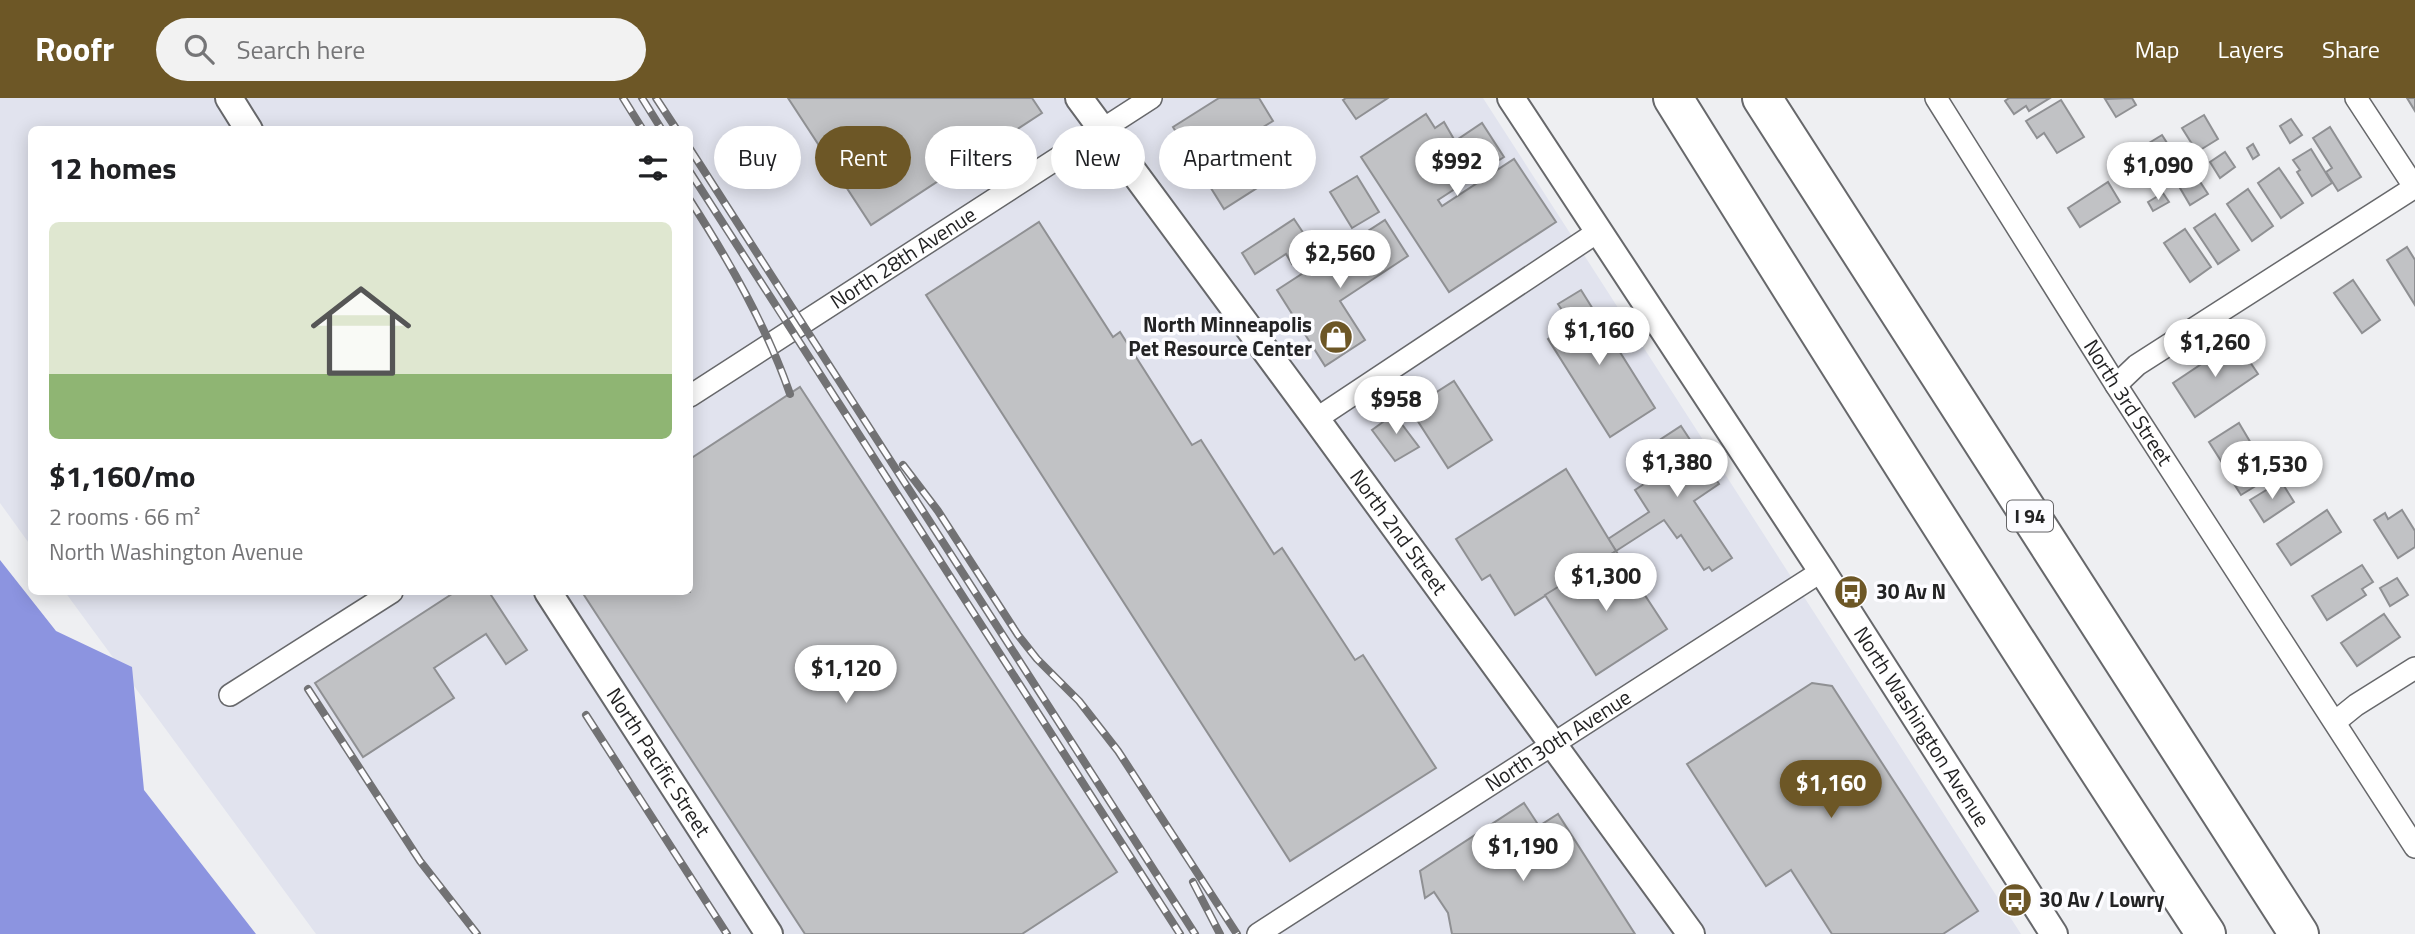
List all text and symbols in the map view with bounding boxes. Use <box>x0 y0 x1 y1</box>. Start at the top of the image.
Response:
search box <box>156 18 646 81</box>
text: Roofr <box>35 24 114 74</box>
icon: search <box>180 30 218 68</box>
text: Search here <box>236 30 365 69</box>
text: Map <box>2135 31 2180 67</box>
text: Layers <box>2218 31 2284 67</box>
text: Share <box>2322 31 2380 67</box>
chip: Buy <box>714 126 801 189</box>
chip: Rent <box>815 126 911 189</box>
chip: Filters <box>925 126 1037 189</box>
chip: New <box>1051 126 1145 189</box>
chip: Apartment <box>1159 126 1316 189</box>
pin: $992 <box>1416 139 1498 198</box>
pin: $1,090 <box>2101 142 2215 202</box>
text: $992 <box>1431 143 1483 178</box>
text: 12 homes <box>49 145 176 191</box>
text: $1,090 <box>2123 147 2193 182</box>
icon: filters <box>634 149 672 187</box>
street label: North 28th Avenue <box>823 198 982 316</box>
pin: $2,560 <box>1283 230 1397 290</box>
text: $2,560 <box>1305 235 1375 270</box>
icon: home <box>298 268 424 394</box>
place label: North Minneapolis Pet Resource Center <box>1128 308 1312 364</box>
pin: $1,160 <box>1542 308 1656 367</box>
text: $1,160 <box>1564 312 1634 347</box>
shop icon: North Minneapolis Pet Resource Center <box>1317 318 1355 356</box>
pin: $1,260 <box>2158 320 2272 379</box>
text: $1,260 <box>2180 324 2250 359</box>
street label: North 3rd Street <box>2076 333 2181 472</box>
pin: $958 <box>1355 376 1437 436</box>
text: $958 <box>1370 381 1422 416</box>
pin: $1,380 <box>1620 440 1734 499</box>
pin: $1,530 <box>2215 442 2329 501</box>
text: $1,380 <box>1642 444 1712 479</box>
text: $1,530 <box>2237 446 2307 481</box>
text: $1,160/mo <box>49 453 195 499</box>
street label: North 2nd Street <box>1343 462 1456 602</box>
text: 2 rooms · 66 m² <box>49 499 200 534</box>
road number: I 94 <box>2007 500 2053 532</box>
text: North Washington Avenue <box>49 534 303 569</box>
pin: $1,300 <box>1549 554 1663 613</box>
text: $1,300 <box>1571 558 1641 593</box>
bus stop icon: 30 Av N <box>1832 573 1870 611</box>
place label: 30 Av N <box>1876 575 1946 607</box>
street label: North Washington Avenue <box>1846 620 1998 833</box>
pin: $1,120 <box>789 646 903 705</box>
text: $1,120 <box>811 650 881 685</box>
street label: North Pacific Street <box>599 681 719 843</box>
street label: North 30th Avenue <box>1478 681 1637 799</box>
pin: $1,160 <box>1774 760 1888 820</box>
text: $1,160 <box>1796 765 1866 800</box>
pin: $1,190 <box>1466 824 1580 883</box>
text: $1,190 <box>1488 828 1558 863</box>
bus stop icon: 30 Av / Lowry <box>1996 881 2034 919</box>
place label: 30 Av / Lowry <box>2039 883 2165 915</box>

